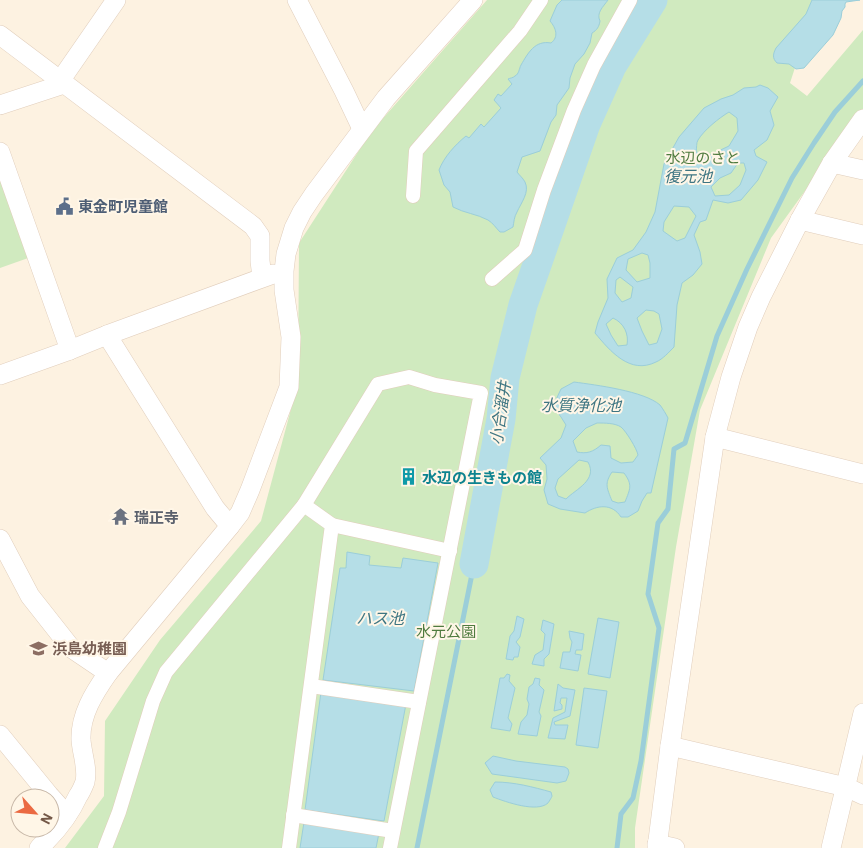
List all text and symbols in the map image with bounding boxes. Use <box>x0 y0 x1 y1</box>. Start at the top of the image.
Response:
park label: 水辺のさと <box>665 148 741 167</box>
water label: 復元池 <box>664 166 714 186</box>
public building icon: 東金町児童館 <box>54 196 74 216</box>
place label: 東金町児童館 <box>78 197 168 216</box>
water label: 小合溜井 <box>486 378 515 446</box>
water label: 水質浄化池 <box>541 395 623 415</box>
building icon: 水辺の生きもの館 <box>398 467 418 487</box>
place label: 水辺の生きもの館 <box>422 468 542 487</box>
temple icon: 瑞正寺 <box>110 507 130 527</box>
place label: 瑞正寺 <box>134 508 179 527</box>
water label: ハス池 <box>356 608 406 628</box>
park label: 水元公園 <box>416 622 476 641</box>
school or university icon: 浜島幼稚園 <box>28 638 48 658</box>
place label: 浜島幼稚園 <box>52 639 127 658</box>
north arrow <box>10 788 60 838</box>
text: N <box>36 810 57 828</box>

